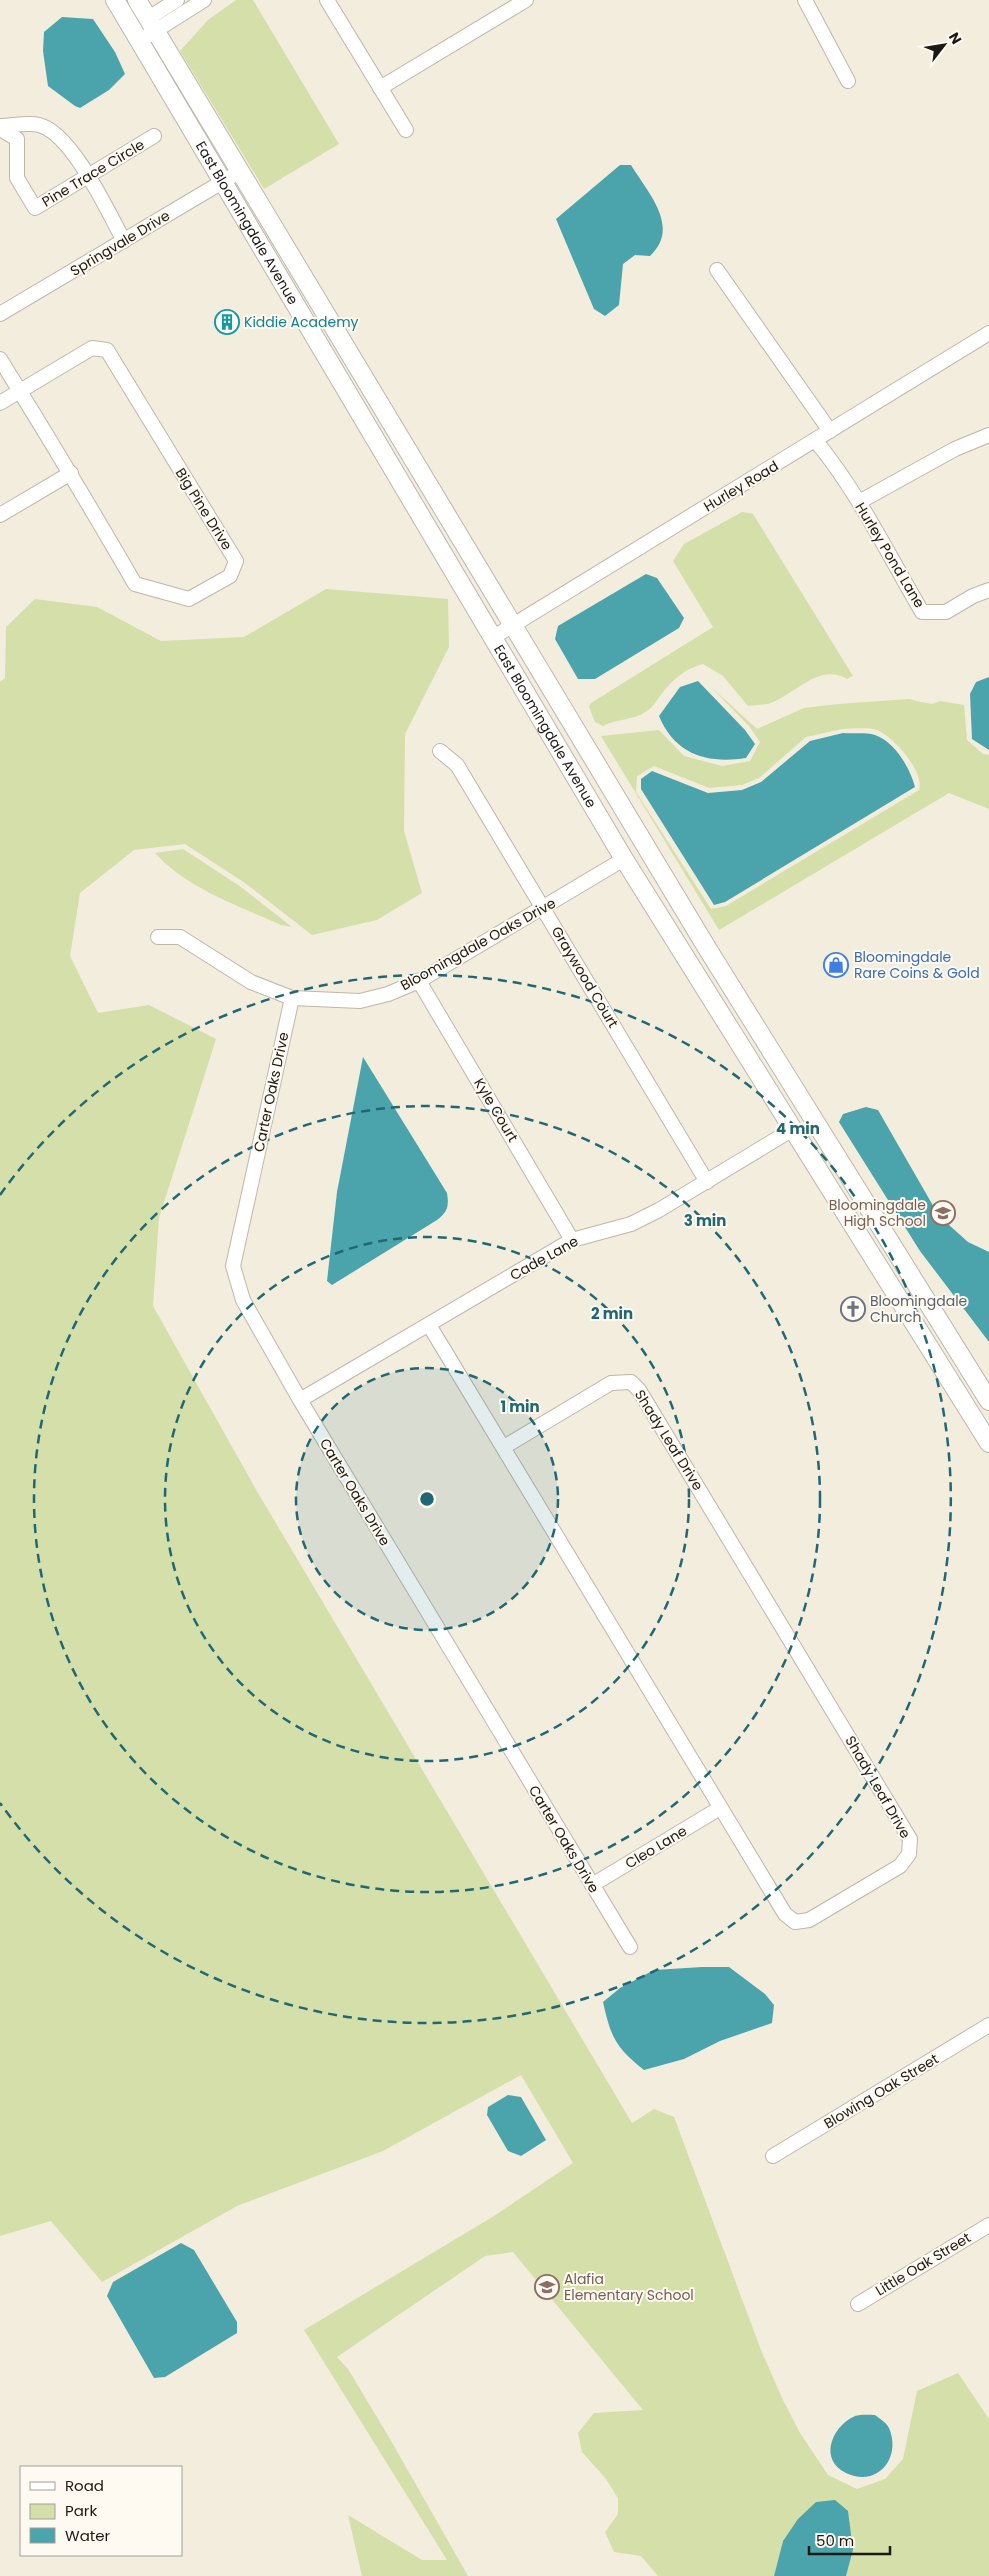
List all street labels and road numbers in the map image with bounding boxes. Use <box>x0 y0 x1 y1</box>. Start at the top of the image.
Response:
street label: Pine Trace Circle <box>38 134 148 211</box>
street label: East Bloomingdale Avenue <box>191 137 303 308</box>
street label: Springvale Drive <box>66 205 174 281</box>
street label: Hurley Road <box>700 456 782 516</box>
street label: Big Pine Drive <box>171 464 237 554</box>
street label: Hurley Pond Lane <box>851 498 930 612</box>
street label: East Bloomingdale Avenue <box>489 641 602 812</box>
street label: Bloomingdale Oaks Drive <box>397 893 560 995</box>
street label: Graywood Court <box>547 923 623 1031</box>
street label: Carter Oaks Drive <box>249 1030 294 1154</box>
street label: Kyle Court <box>469 1074 523 1146</box>
street label: Cade Lane <box>506 1231 582 1285</box>
street label: Shady Leaf Drive <box>630 1386 708 1494</box>
street label: Carter Oaks Drive <box>315 1435 395 1550</box>
street label: Shady Leaf Drive <box>840 1732 916 1842</box>
street label: Carter Oaks Drive <box>524 1782 604 1897</box>
street label: Cleo Lane <box>621 1821 691 1873</box>
street label: Blowing Oak Street <box>820 2049 942 2133</box>
street label: Little Oak Street <box>872 2228 974 2300</box>

